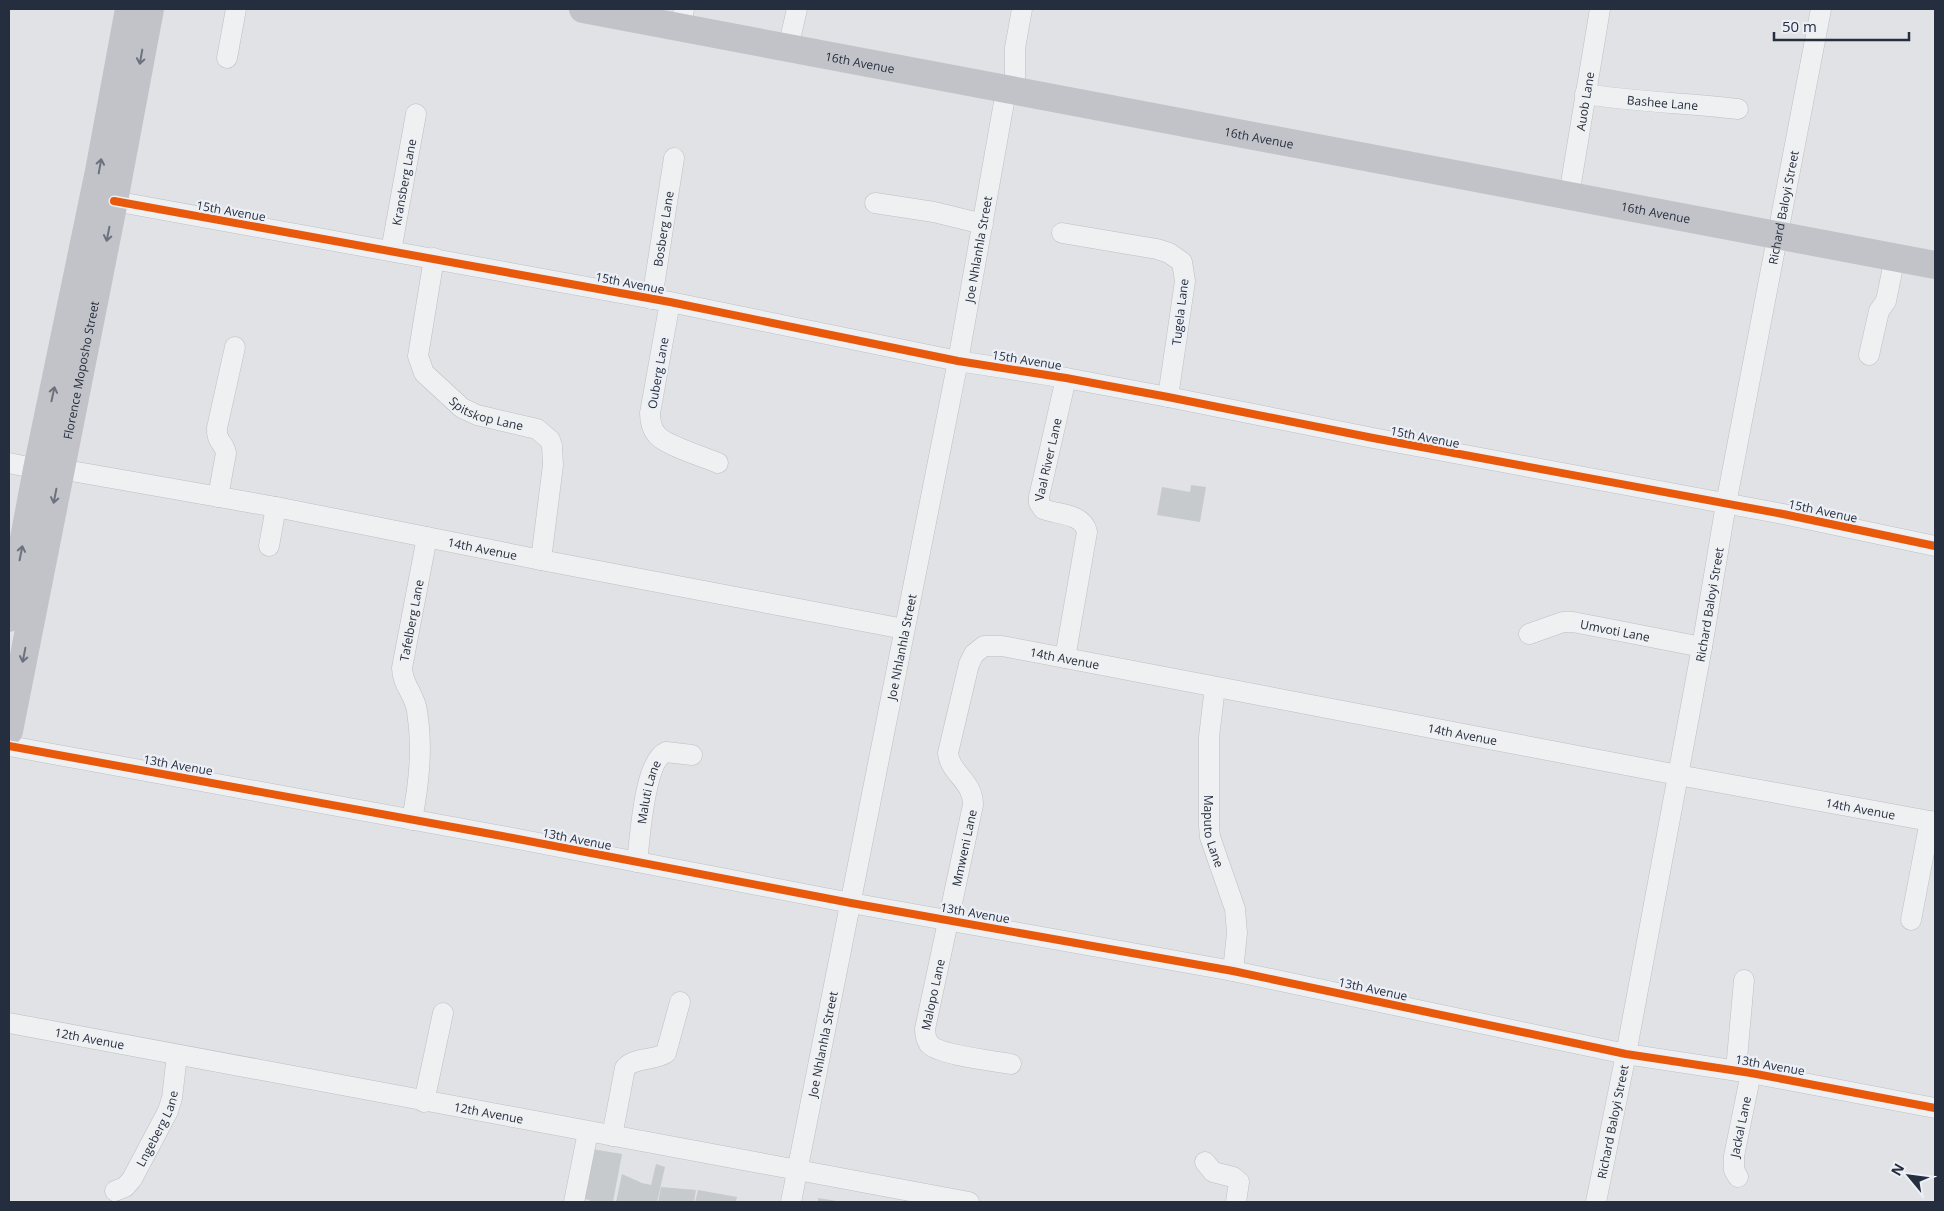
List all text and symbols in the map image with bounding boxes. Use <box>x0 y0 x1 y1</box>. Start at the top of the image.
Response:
scale bar <box>1774 10 1909 42</box>
text: 50 m <box>1782 16 1817 36</box>
street label: 16th Avenue <box>824 47 896 77</box>
one-way arrow <box>135 48 145 64</box>
street label: Auob Lane <box>1571 70 1598 132</box>
street label: Bashee Lane <box>1626 91 1699 114</box>
street label: 16th Avenue <box>1223 123 1295 152</box>
street label: Kransberg Lane <box>387 137 420 227</box>
street label: Richard Baloyi Street <box>1764 149 1802 266</box>
one-way arrow <box>96 159 105 175</box>
street label: Bosberg Lane <box>649 190 677 268</box>
street label: Joe Nhlanhla Street <box>960 195 996 305</box>
street label: 15th Avenue <box>195 197 267 226</box>
street label: 16th Avenue <box>1620 197 1692 227</box>
one-way arrow <box>103 225 112 241</box>
street label: 15th Avenue <box>594 268 666 298</box>
street label: Tugela Lane <box>1167 277 1193 346</box>
street label: Florence Moposho Street <box>59 299 103 441</box>
street label: Ouberg Lane <box>643 336 673 410</box>
street label: 15th Avenue <box>991 346 1063 374</box>
one-way arrow <box>49 386 58 402</box>
street label: Spitskop Lane <box>446 392 525 434</box>
street label: Vaal River Lane <box>1031 416 1065 501</box>
street label: 15th Avenue <box>1389 422 1461 452</box>
one-way arrow <box>49 487 59 503</box>
street label: 15th Avenue <box>1787 495 1859 527</box>
street label: 14th Avenue <box>446 533 519 564</box>
one-way arrow <box>17 546 26 562</box>
street label: Richard Baloyi Street <box>1691 546 1727 663</box>
street label: Tafelberg Lane <box>395 578 427 663</box>
street label: Joe Nhlanhla Street <box>882 592 920 702</box>
street label: Umvoti Lane <box>1579 615 1652 645</box>
street label: 14th Avenue <box>1029 643 1101 673</box>
one-way arrow <box>18 647 28 663</box>
street label: 14th Avenue <box>1426 719 1499 749</box>
street label: 13th Avenue <box>142 751 214 780</box>
street label: Maluti Lane <box>633 757 664 825</box>
street label: 14th Avenue <box>1824 794 1897 823</box>
street label: Maputo Lane <box>1201 795 1228 870</box>
street label: Mmweni Lane <box>947 807 980 888</box>
street label: 13th Avenue <box>541 824 613 854</box>
street label: 13th Avenue <box>939 899 1011 928</box>
street label: Malopo Lane <box>916 957 948 1032</box>
street label: 13th Avenue <box>1337 973 1409 1005</box>
street label: Joe Nhlanhla Street <box>803 990 841 1099</box>
street label: 12th Avenue <box>53 1023 126 1053</box>
street label: 13th Avenue <box>1734 1051 1806 1080</box>
street label: Richard Baloyi Street <box>1592 1063 1632 1180</box>
street label: Lngeberg Lane <box>132 1089 181 1169</box>
street label: Jackal Lane <box>1725 1094 1755 1160</box>
street label: 12th Avenue <box>453 1098 525 1127</box>
north arrow <box>1884 1151 1934 1201</box>
text: N <box>1886 1160 1908 1179</box>

